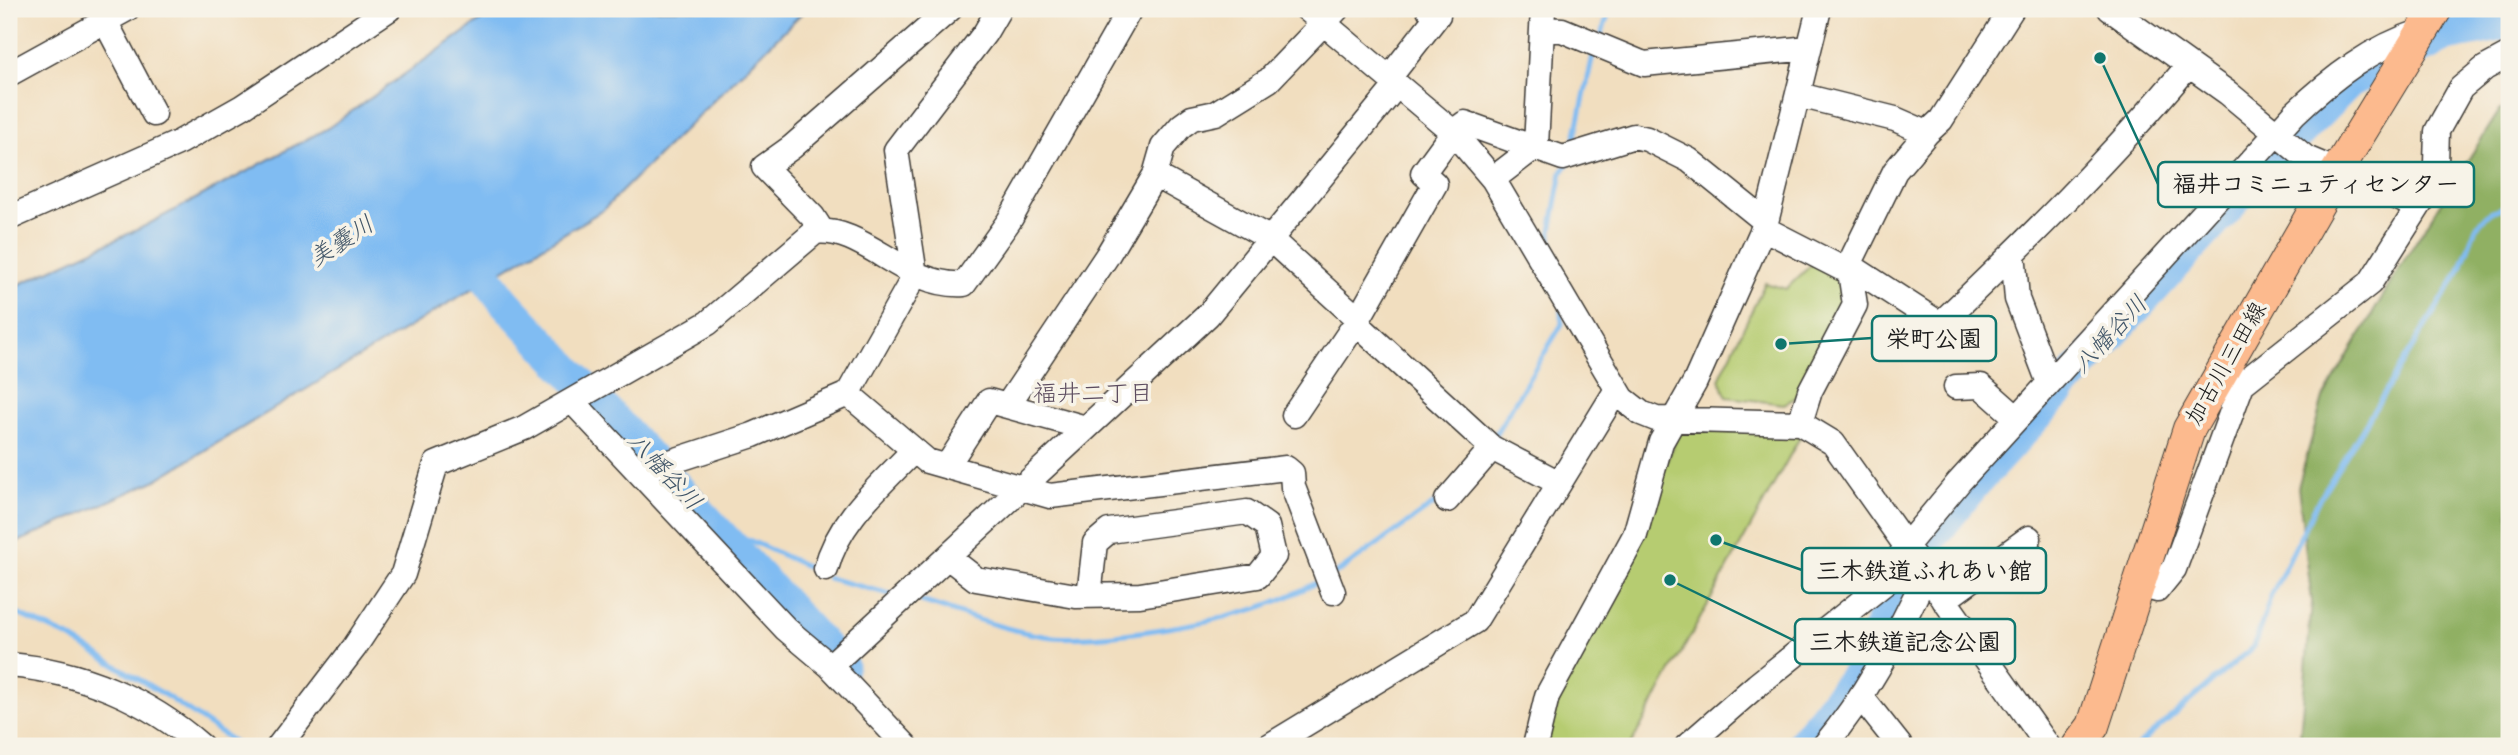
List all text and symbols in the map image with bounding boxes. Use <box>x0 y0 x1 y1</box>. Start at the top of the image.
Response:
callout: 福井コミニュティセンター <box>2158 162 2474 207</box>
text: 福井コミニュティセンター <box>2173 170 2459 201</box>
water label: 美嚢川 <box>303 209 381 275</box>
water label: 八幡谷川 <box>2067 289 2155 381</box>
street label: 加古川三田線 <box>2180 297 2274 431</box>
callout: 栄町公園 <box>1872 316 1996 361</box>
text: 栄町公園 <box>1886 325 1982 356</box>
district label: 福井二丁目 <box>1033 379 1153 410</box>
water label: 八幡谷川 <box>620 426 708 518</box>
callout: 三木鉄道ふれあい館 <box>1802 548 2046 593</box>
text: 三木鉄道ふれあい館 <box>1816 557 2032 588</box>
callout: 三木鉄道記念公園 <box>1795 619 2015 664</box>
text: 三木鉄道記念公園 <box>1809 628 2001 659</box>

